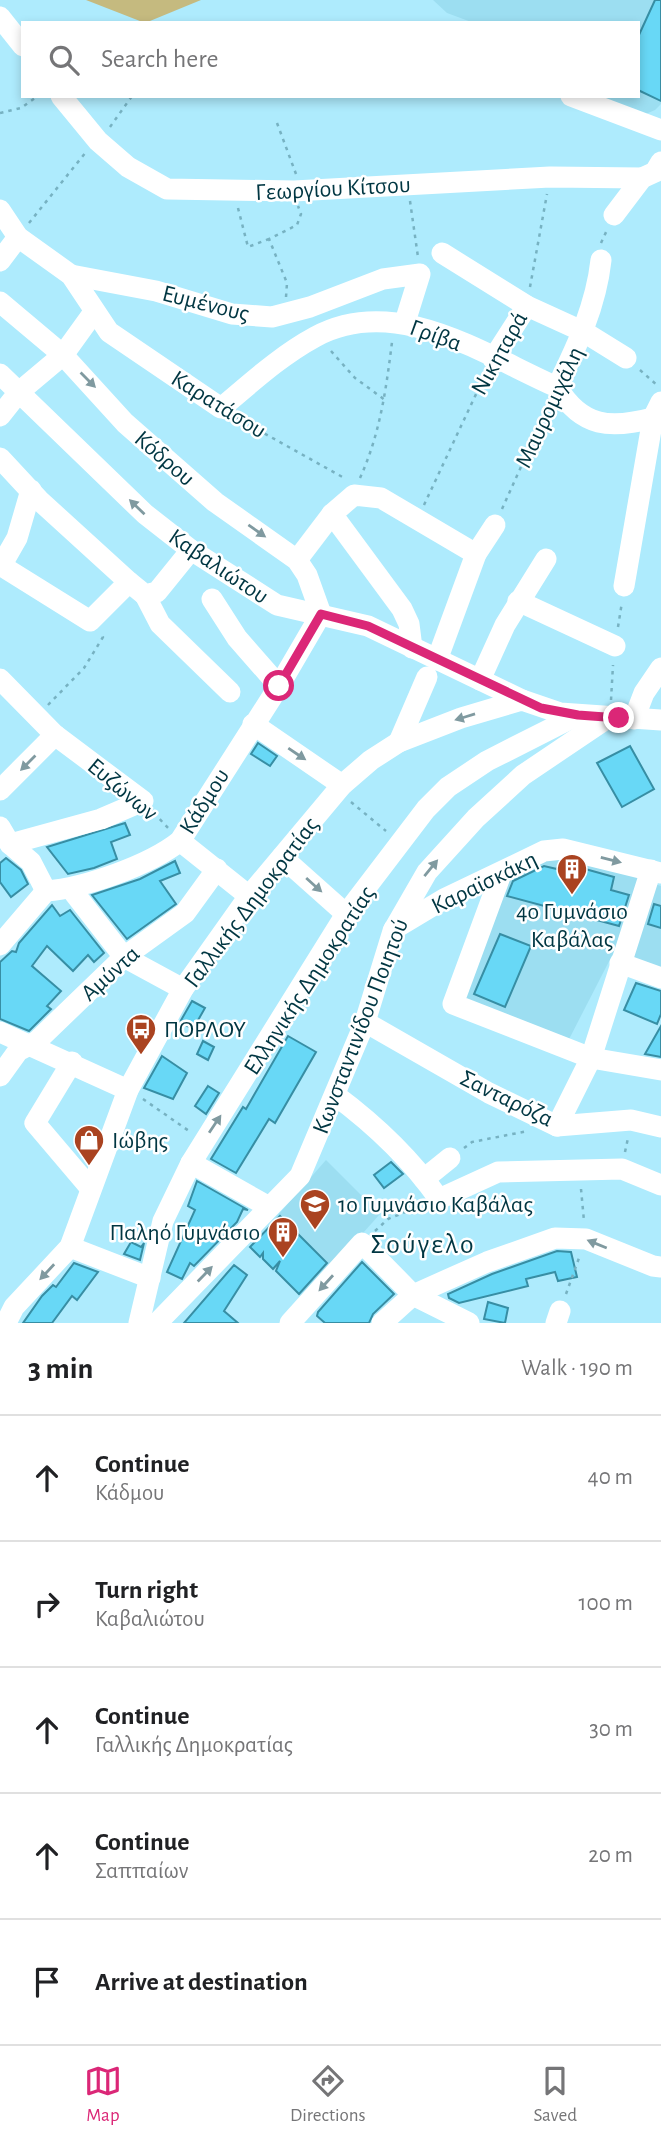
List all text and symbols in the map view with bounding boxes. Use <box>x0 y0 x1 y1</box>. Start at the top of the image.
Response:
search box <box>21 21 640 98</box>
icon: search <box>45 41 83 79</box>
text: Search here <box>101 46 219 72</box>
street label: Γεωργίου Κίτσου <box>255 173 411 205</box>
street label: Ευμένους <box>160 282 252 326</box>
street label: Νικηταρά <box>467 308 533 399</box>
street label: Γρίβα <box>407 316 465 356</box>
street label: Μαυρομιχάλη <box>511 343 588 472</box>
street label: Καρατάσου <box>167 366 270 443</box>
one-way arrow <box>79 371 95 388</box>
street label: Κόδρου <box>130 427 199 491</box>
one-way arrow <box>129 499 146 515</box>
one-way arrow <box>248 524 266 538</box>
street label: Καβαλιώτου <box>164 525 273 609</box>
route start <box>263 670 294 701</box>
route end <box>603 702 634 733</box>
one-way arrow <box>455 713 476 723</box>
one-way arrow <box>288 748 307 761</box>
one-way arrow <box>19 754 36 771</box>
street label: Ευζώνων <box>83 754 162 826</box>
street label: Κάδμου <box>175 764 234 839</box>
street label: Γαλλικής Δημοκρατίας <box>180 813 324 992</box>
street label: Καραϊσκάκη <box>428 847 541 919</box>
building icon: 4ο Γυμνάσιο Καβάλας <box>555 852 589 896</box>
one-way arrow <box>600 855 622 866</box>
one-way arrow <box>423 860 438 877</box>
one-way arrow <box>305 877 322 893</box>
street label: Ελληνικής Δημοκρατίας <box>240 882 380 1079</box>
place label: 4ο Γυμνάσιο Καβάλας <box>516 900 628 952</box>
street label: Κωνσταντινίδου Ποιητού <box>309 915 413 1137</box>
street label: Αμύντα <box>77 942 144 1006</box>
bus stop icon: ΠΟΡΛΟΥ <box>124 1012 158 1056</box>
place label: ΠΟΡΛΟΥ <box>164 1018 246 1042</box>
street label: Σανταρόζα <box>456 1066 557 1132</box>
one-way arrow <box>208 1115 222 1133</box>
shop icon: Ιώβης <box>72 1123 106 1167</box>
place label: Ιώβης <box>112 1129 168 1153</box>
school or university icon: 1ο Γυμνάσιο Καβάλας <box>298 1187 332 1231</box>
place label: 1ο Γυμνάσιο Καβάλας <box>338 1193 533 1217</box>
building icon: Παληό Γυμνάσιο <box>266 1215 300 1259</box>
place label: Παληό Γυμνάσιο <box>109 1221 260 1245</box>
district label: Σούγελο <box>370 1231 476 1259</box>
one-way arrow <box>587 1238 608 1249</box>
one-way arrow <box>39 1263 55 1281</box>
one-way arrow <box>196 1266 212 1283</box>
one-way arrow <box>318 1274 334 1292</box>
text: 3 min <box>28 1354 93 1384</box>
text: Walk · 190 m <box>521 1357 633 1380</box>
text: Continue <box>95 1451 190 1477</box>
icon: ahead <box>28 1459 66 1497</box>
text: 40 m <box>588 1466 633 1489</box>
text: Κάδμου <box>95 1482 164 1505</box>
text: Turn right <box>95 1577 198 1603</box>
icon: right <box>28 1585 66 1623</box>
text: 100 m <box>579 1592 633 1615</box>
text: Καβαλιώτου <box>95 1608 205 1631</box>
text: Continue <box>95 1703 190 1729</box>
icon: ahead <box>28 1711 66 1749</box>
text: 30 m <box>589 1718 633 1741</box>
text: Γαλλικής Δημοκρατίας <box>95 1734 293 1757</box>
text: Continue <box>95 1829 190 1855</box>
icon: ahead <box>28 1837 66 1875</box>
text: 20 m <box>588 1844 633 1867</box>
text: Σαππαίων <box>95 1860 188 1883</box>
icon: arrive <box>28 1963 66 2001</box>
text: Arrive at destination <box>95 1969 308 1995</box>
tab: Map <box>84 2062 122 2127</box>
tab: Directions <box>290 2062 366 2127</box>
tab: Saved <box>534 2062 577 2127</box>

